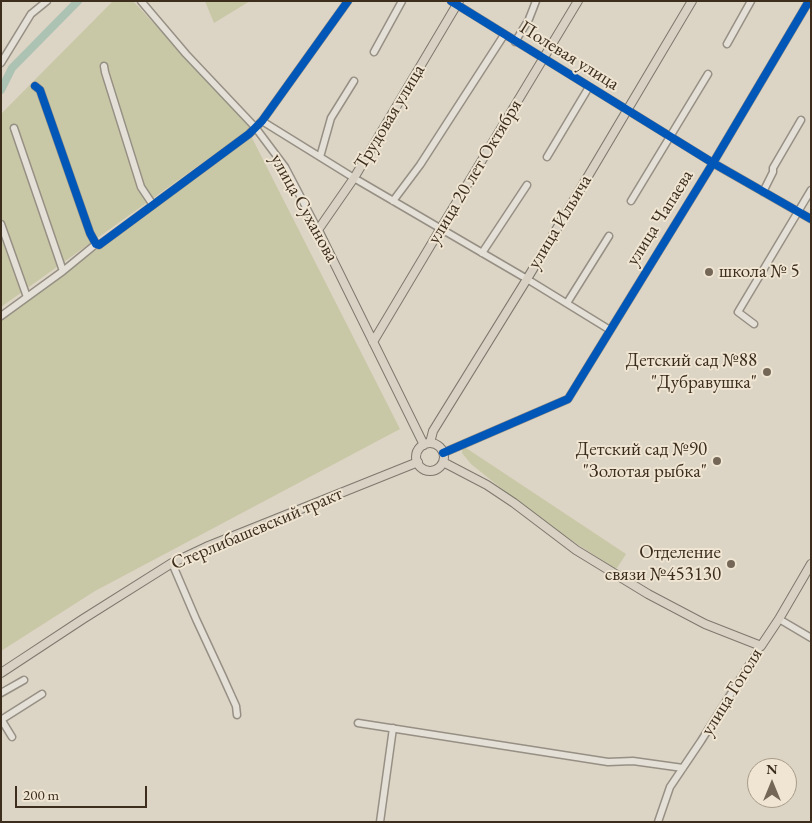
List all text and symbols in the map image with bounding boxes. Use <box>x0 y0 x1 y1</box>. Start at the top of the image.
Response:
street label: Полевая улица <box>515 16 623 96</box>
street label: Трудовая улица <box>350 60 430 174</box>
street label: улица 20 лет Октября <box>423 96 527 248</box>
street label: улица Суханова <box>265 150 343 266</box>
street label: улица Чапаева <box>622 166 698 270</box>
street label: улица Ильича <box>523 171 597 273</box>
place label: школа № 5 <box>719 261 800 283</box>
marker: школа № 5 <box>703 266 715 278</box>
place label: Детский сад №88 "Дубравушка" <box>626 350 757 394</box>
marker: Детский сад №88 "Дубравушка" <box>761 366 773 378</box>
place label: Детский сад №90 "Золотая рыбка" <box>576 439 707 483</box>
marker: Детский сад №90 "Золотая рыбка" <box>711 455 723 467</box>
street label: Стерлибашевский тракт <box>168 483 346 575</box>
place label: Отделение связи №453130 <box>605 542 721 586</box>
marker: Отделение связи №453130 <box>725 558 737 570</box>
street label: улица Гоголя <box>696 644 768 740</box>
north arrow <box>747 758 797 808</box>
text: N <box>766 760 778 778</box>
scale bar <box>18 776 150 808</box>
text: 200 m <box>23 785 59 804</box>

